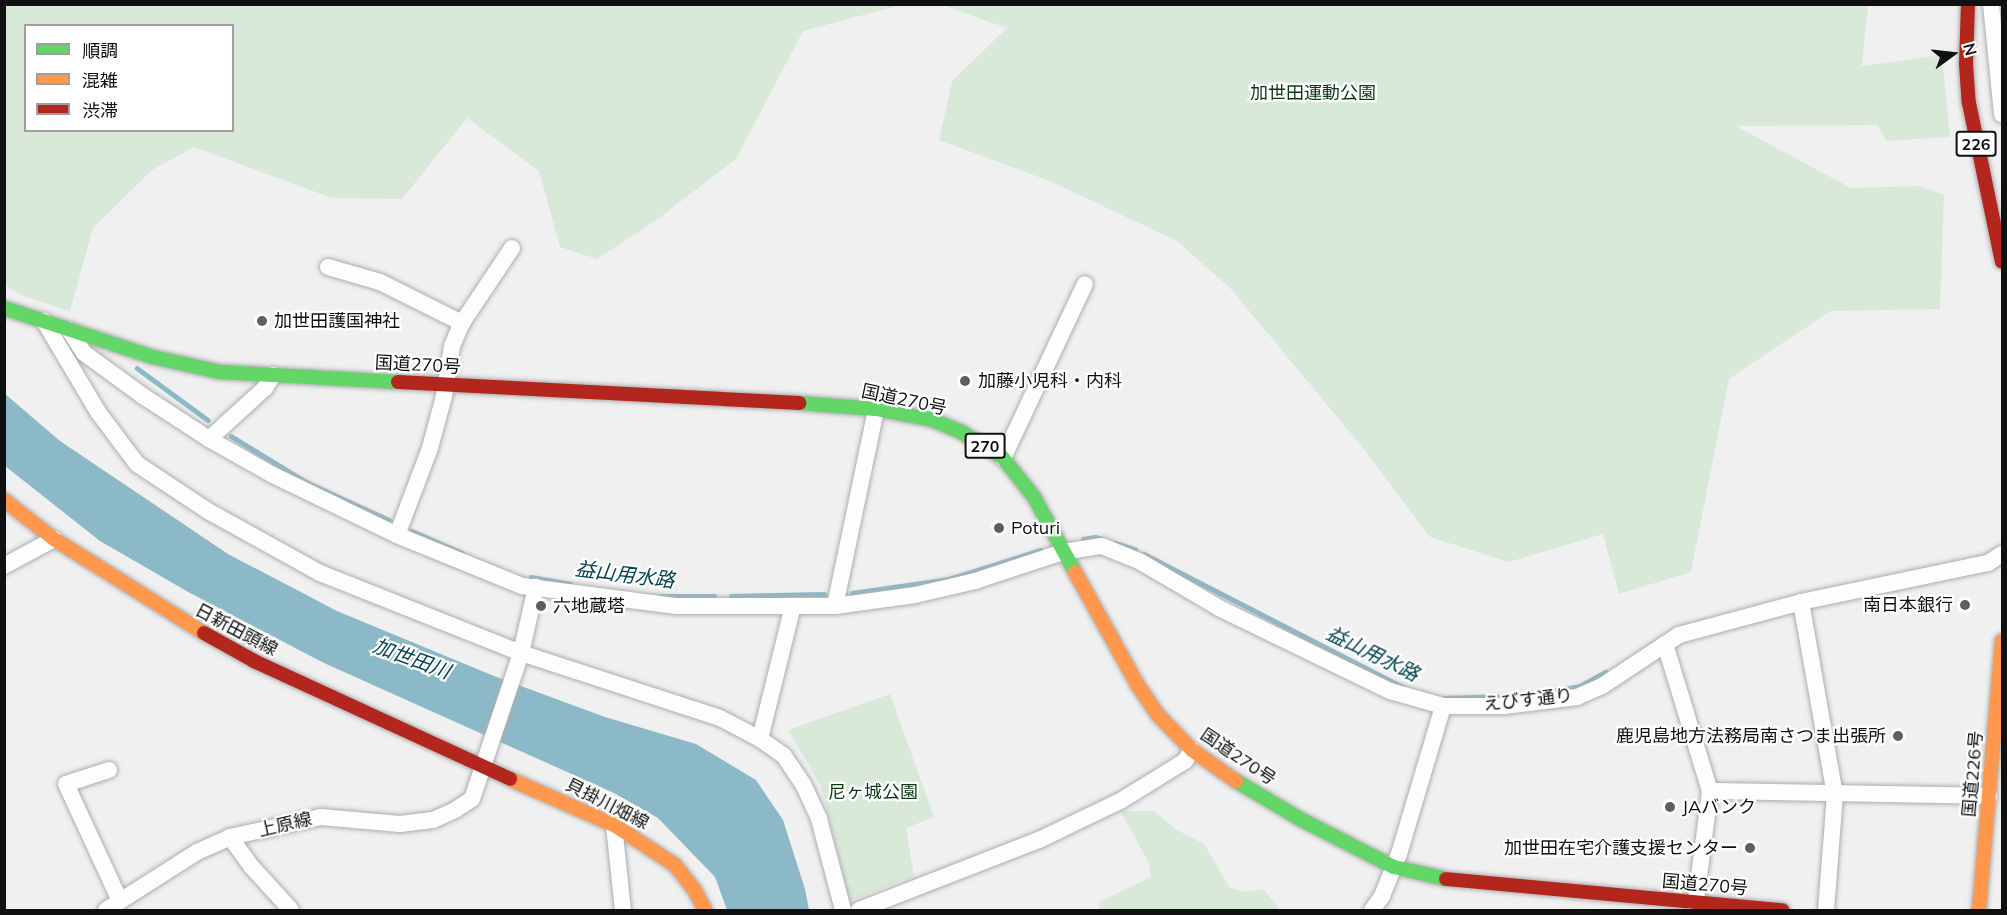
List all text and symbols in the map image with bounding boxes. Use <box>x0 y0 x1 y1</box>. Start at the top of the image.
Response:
legend <box>24 24 234 132</box>
north arrow <box>1923 24 1983 84</box>
text: 順調 <box>82 39 118 62</box>
text: N <box>1959 41 1982 58</box>
text: 混雑 <box>82 69 118 92</box>
park label: 加世田運動公園 <box>1250 82 1376 104</box>
text: 渋滞 <box>82 99 118 122</box>
road number: 226 <box>1955 131 1997 157</box>
place label: 加世田護国神社 <box>274 310 400 332</box>
marker: 加世田護国神社 <box>255 314 269 328</box>
street label: 国道270号 <box>374 352 462 378</box>
place label: 加藤小児科・内科 <box>978 370 1122 392</box>
marker: 加藤小児科・内科 <box>956 372 974 390</box>
street label: 国道270号 <box>859 380 949 420</box>
road number: 270 <box>964 433 1006 459</box>
place label: Poturi <box>1011 517 1060 539</box>
marker: Poturi <box>992 521 1006 535</box>
water label: 益山用水路 <box>574 556 676 592</box>
place label: 南日本銀行 <box>1863 594 1953 616</box>
place label: 六地蔵塔 <box>553 595 625 617</box>
marker: 南日本銀行 <box>1958 598 1972 612</box>
street label: 日新田頭線 <box>191 599 281 661</box>
marker: 六地蔵塔 <box>534 599 548 613</box>
water label: 益山用水路 <box>1323 620 1423 686</box>
water label: 加世田川 <box>370 633 454 683</box>
street label: えびす通り <box>1482 685 1574 715</box>
street label: 国道270号 <box>1196 724 1280 790</box>
place label: 鹿児島地方法務局南さつま出張所 <box>1616 725 1886 747</box>
marker: 鹿児島地方法務局南さつま出張所 <box>1891 729 1905 743</box>
street label: 国道226号 <box>1958 730 1988 818</box>
street label: 貝掛川畑線 <box>562 774 652 834</box>
park label: 尼ヶ城公園 <box>828 781 918 803</box>
place label: JAバンク <box>1682 796 1755 818</box>
marker: JAバンク <box>1663 800 1677 814</box>
street label: 上原線 <box>256 808 314 842</box>
place label: 加世田在宅介護支援センター <box>1504 837 1738 859</box>
marker: 加世田在宅介護支援センター <box>1743 841 1757 855</box>
street label: 国道270号 <box>1661 870 1749 900</box>

